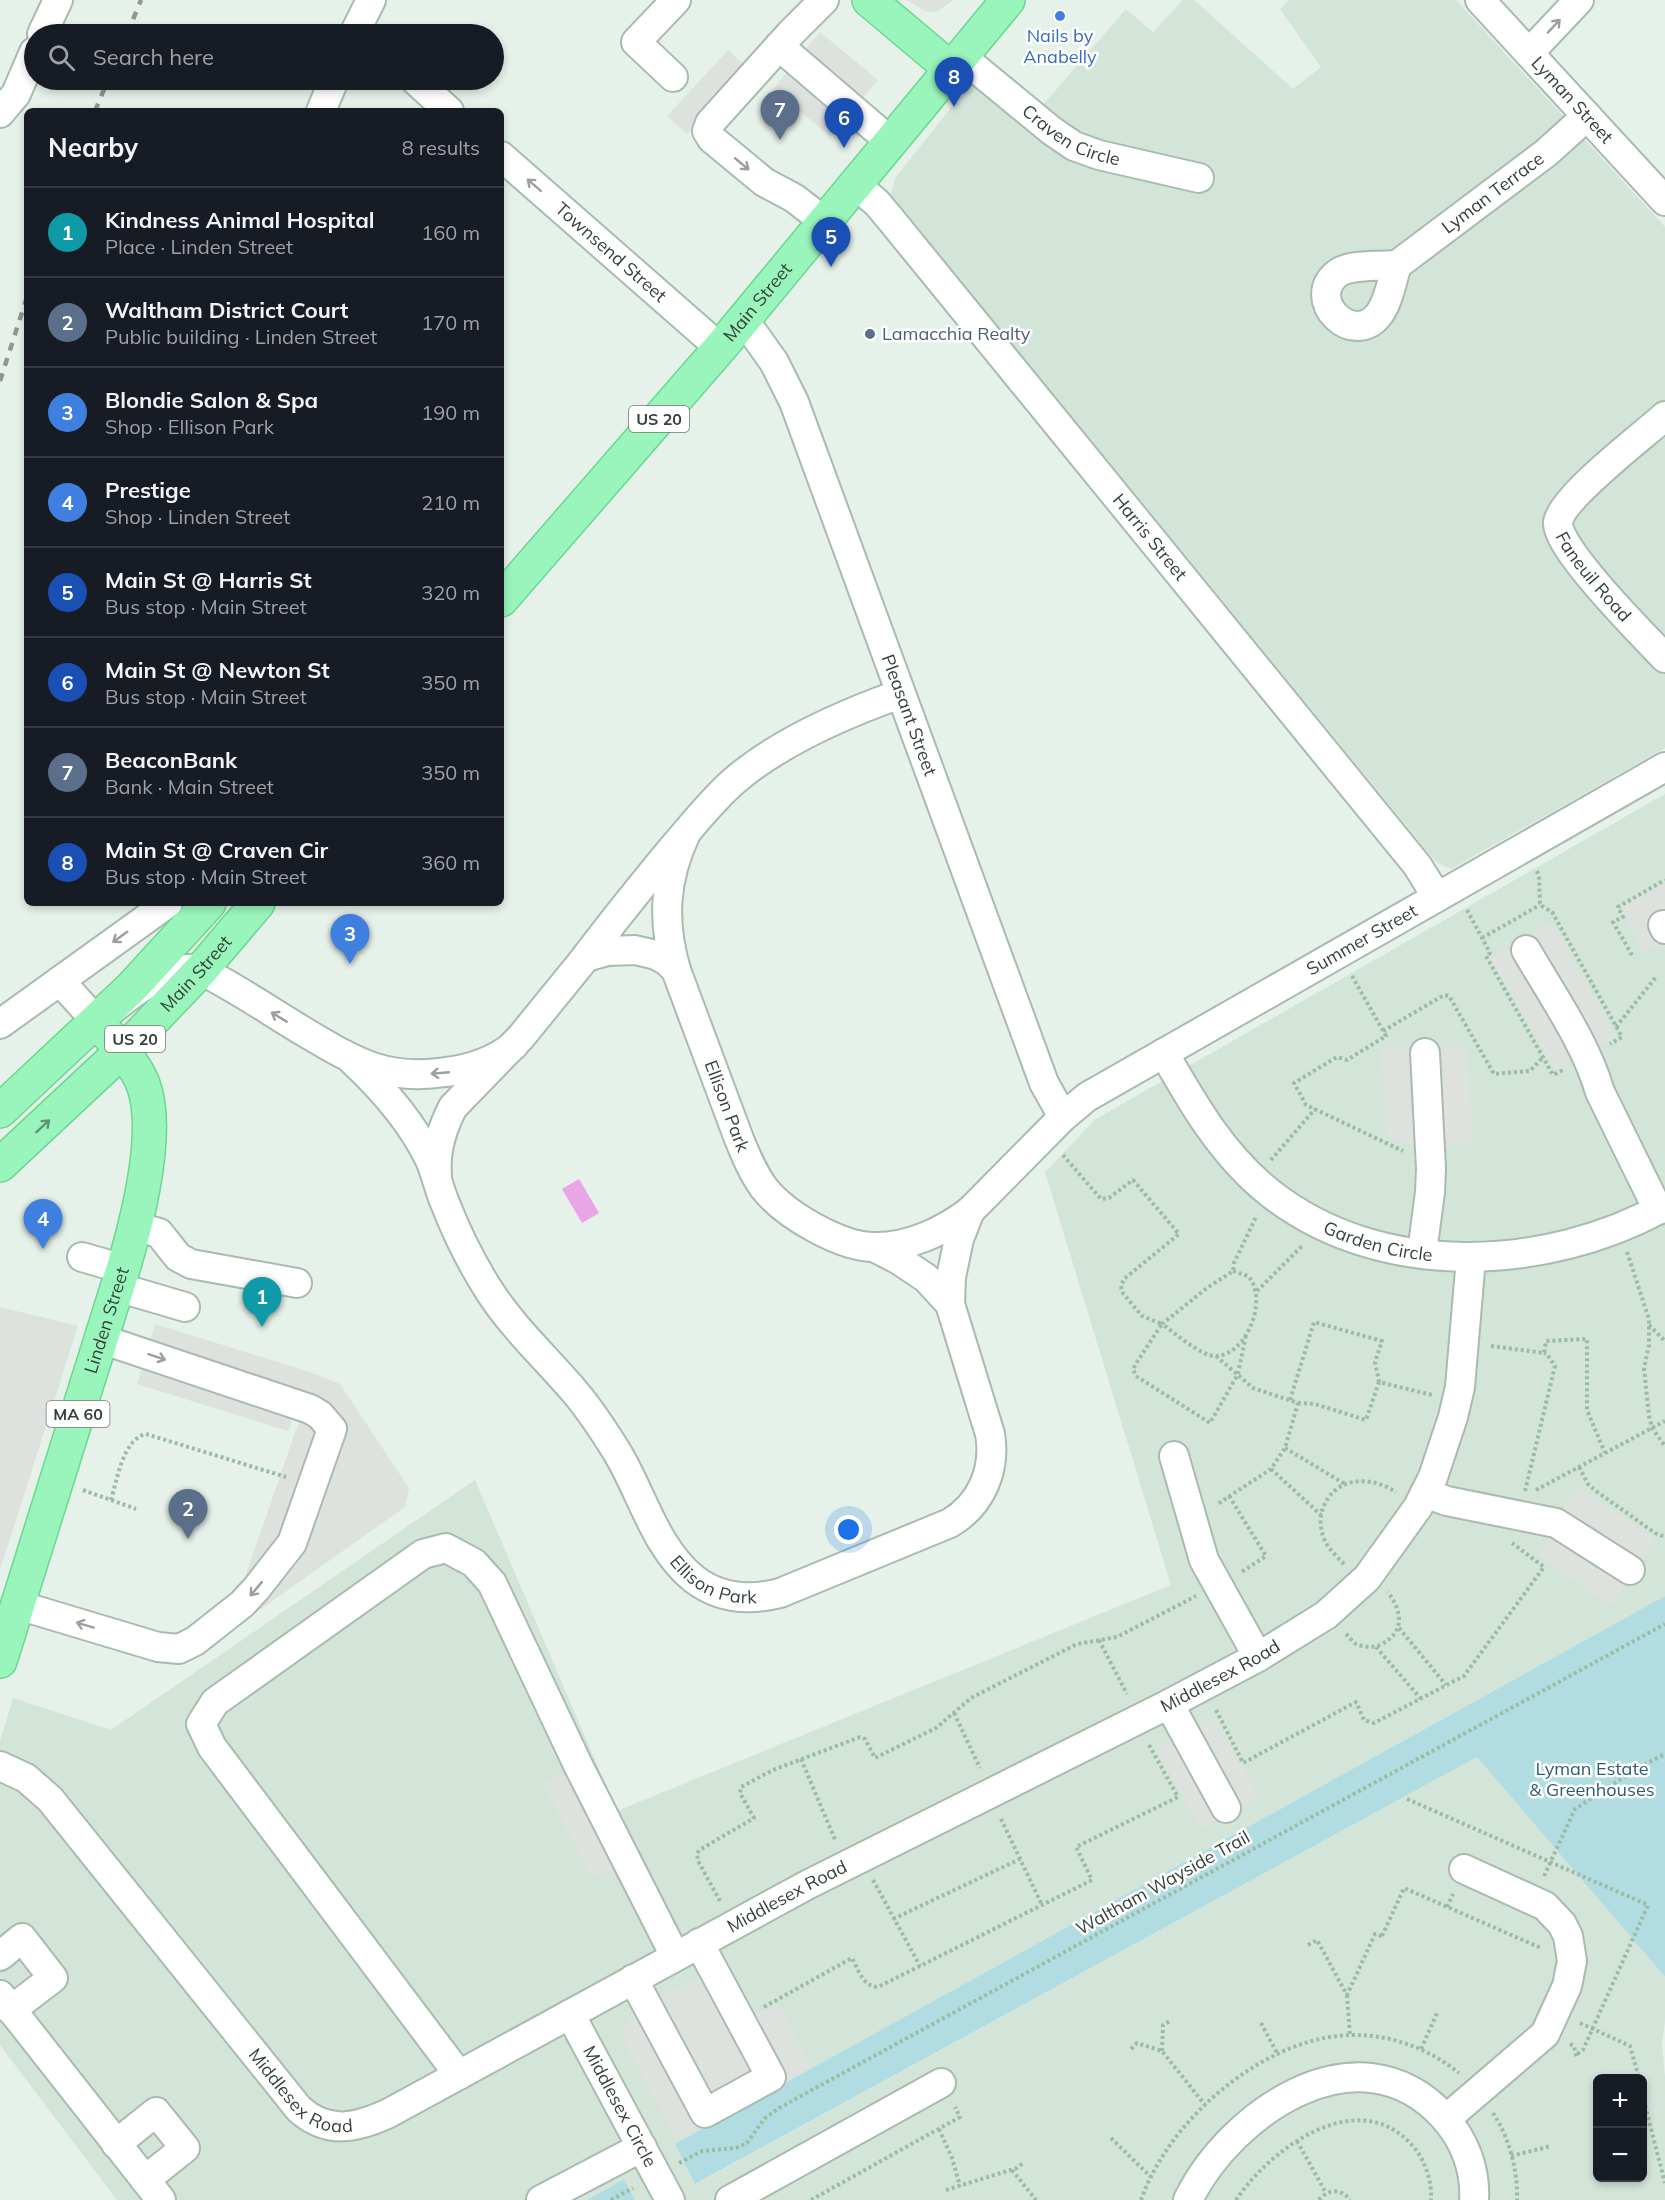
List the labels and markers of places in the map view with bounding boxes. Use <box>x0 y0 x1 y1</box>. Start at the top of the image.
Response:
marker: Nails by Anabelly <box>1053 9 1067 23</box>
place label: Nails by Anabelly <box>1023 24 1097 68</box>
pin: 8 <box>934 57 974 107</box>
pin: 7 <box>760 90 800 140</box>
pin: 6 <box>824 98 864 148</box>
pin: 5 <box>812 218 850 267</box>
place label: Lamacchia Realty <box>882 322 1031 345</box>
marker: Lamacchia Realty <box>863 327 877 341</box>
pin: 3 <box>330 914 370 964</box>
pin: 4 <box>24 1200 63 1249</box>
pin: 1 <box>242 1278 282 1327</box>
pin: 2 <box>168 1490 207 1539</box>

